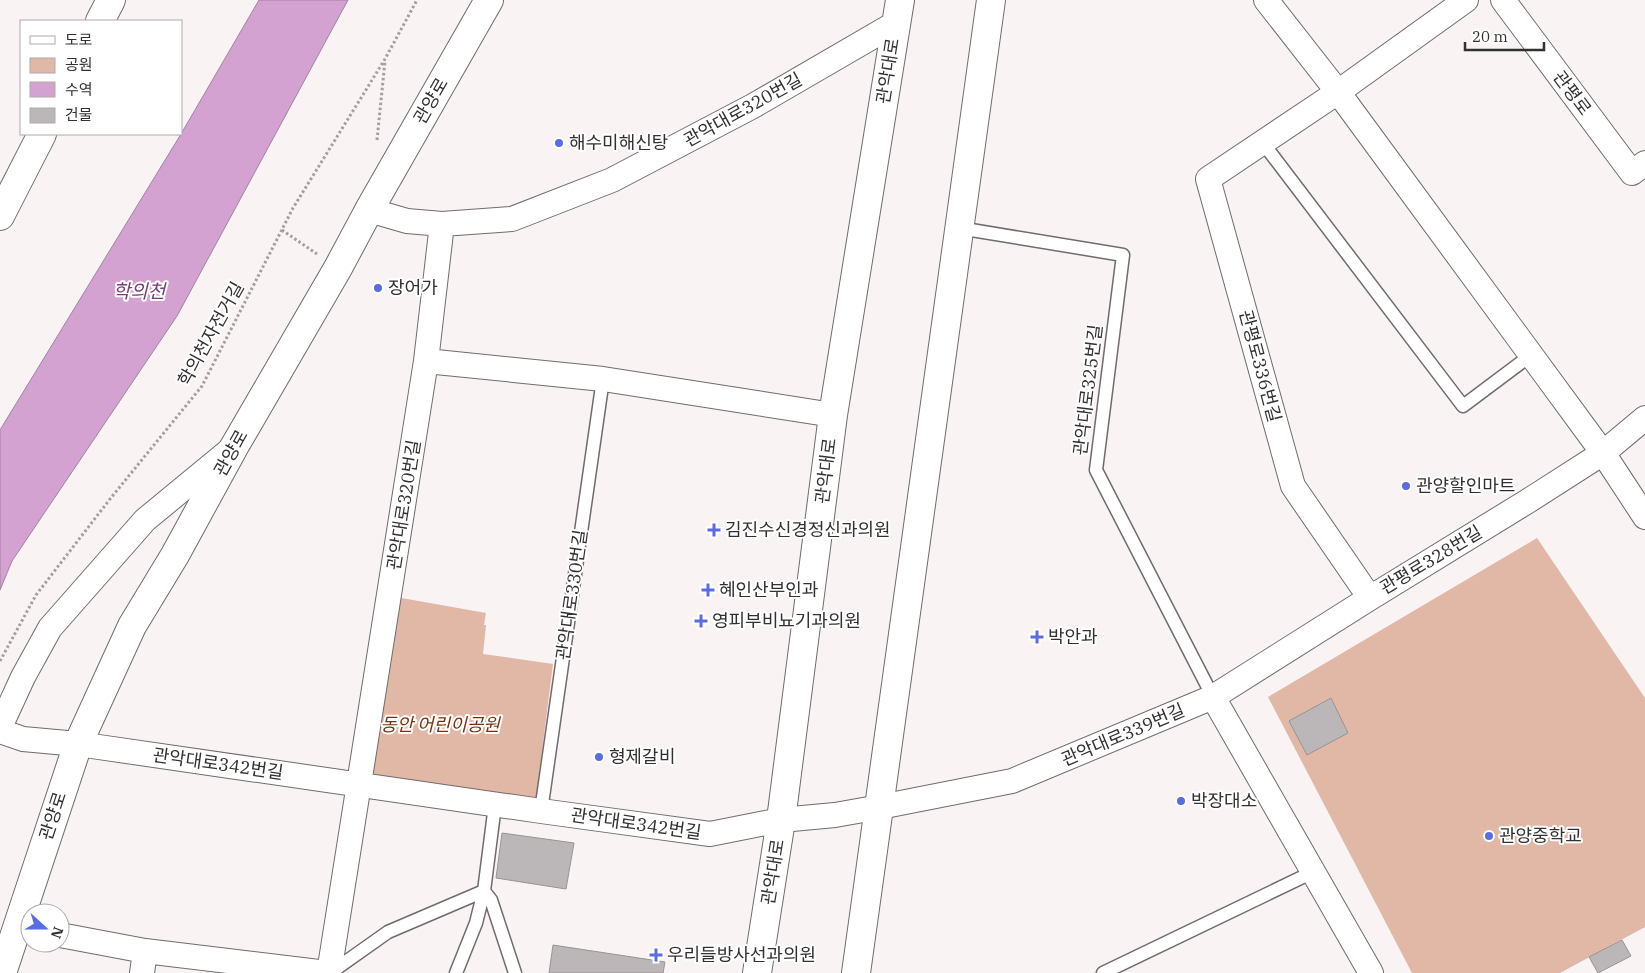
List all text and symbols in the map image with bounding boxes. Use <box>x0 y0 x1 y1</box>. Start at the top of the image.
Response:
legend <box>20 20 182 135</box>
scale bar <box>1465 20 1544 52</box>
text: 20 m <box>1472 27 1508 46</box>
text: 도로 <box>65 30 93 49</box>
street label: 관악대로 <box>871 36 904 105</box>
text: 공원 <box>65 55 93 74</box>
street label: 관평로 <box>1548 66 1597 119</box>
street label: 관악대로320번길 <box>680 68 806 152</box>
street label: 관양로 <box>408 73 453 128</box>
text: 수역 <box>65 80 93 99</box>
text: 건물 <box>65 105 93 124</box>
place label: 해수미해신탕 <box>569 131 668 154</box>
marker: 해수미해신탕 <box>553 137 565 149</box>
place label: 장어가 <box>388 276 438 299</box>
street label: 학의천자전거길 <box>172 277 249 390</box>
water label: 학의천 <box>113 279 167 303</box>
marker: 장어가 <box>372 282 384 294</box>
street label: 관평로336번길 <box>1234 307 1286 424</box>
street label: 관악대로325번길 <box>1068 323 1107 457</box>
street label: 관양로 <box>208 425 253 480</box>
street label: 관악대로 <box>810 437 841 505</box>
street label: 관악대로320번길 <box>382 438 425 572</box>
place label: 관양할인마트 <box>1416 474 1515 497</box>
marker: 관양할인마트 <box>1400 480 1412 492</box>
place label: 김진수신경정신과의원 <box>725 518 891 541</box>
street label: 관평로328번길 <box>1375 520 1486 599</box>
marker: 김진수신경정신과의원 <box>707 523 721 537</box>
street label: 관악대로330번길 <box>551 528 592 662</box>
place label: 혜인산부인과 <box>719 578 819 601</box>
marker: 혜인산부인과 <box>701 583 715 597</box>
place label: 영피부비뇨기과의원 <box>712 609 861 632</box>
marker: 영피부비뇨기과의원 <box>694 614 708 628</box>
place label: 박안과 <box>1048 625 1098 648</box>
marker: 박안과 <box>1030 630 1044 644</box>
street label: 관악대로339번길 <box>1058 698 1188 771</box>
park label: 동안 어린이공원 <box>380 713 501 736</box>
street label: 관악대로342번길 <box>151 743 285 784</box>
place label: 형제갈비 <box>609 745 675 768</box>
marker: 형제갈비 <box>593 751 605 763</box>
street label: 관양로 <box>34 789 71 843</box>
place label: 박장대소 <box>1191 789 1257 812</box>
marker: 박장대소 <box>1175 795 1187 807</box>
street label: 관악대로342번길 <box>569 803 703 844</box>
place label: 관양중학교 <box>1499 824 1582 847</box>
marker: 관양중학교 <box>1483 830 1495 842</box>
street label: 관악대로 <box>756 837 789 906</box>
north arrow <box>20 903 70 953</box>
text: N <box>47 924 68 941</box>
place label: 우리들방사선과의원 <box>667 943 816 966</box>
marker: 우리들방사선과의원 <box>649 948 663 962</box>

